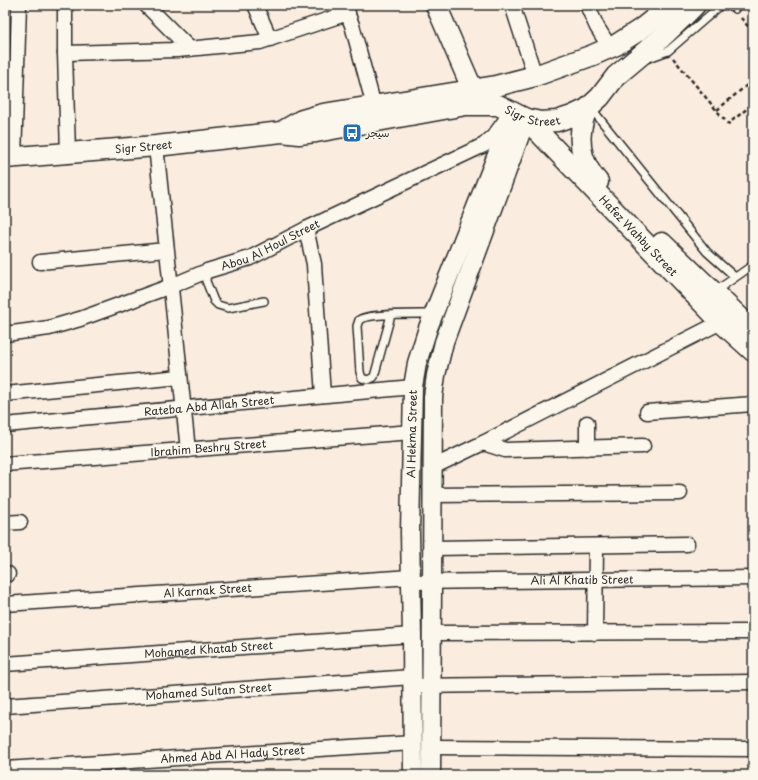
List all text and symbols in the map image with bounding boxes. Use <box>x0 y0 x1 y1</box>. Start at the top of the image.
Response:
street label: Sigr Street <box>502 101 563 130</box>
bus stop icon: سيجر <box>341 122 363 144</box>
place label: سيجر <box>365 124 390 141</box>
street label: Sigr Street <box>114 135 173 157</box>
street label: Hafez Wahby Street <box>595 191 682 280</box>
street label: Abou Al Houl Street <box>219 215 323 274</box>
street label: Al Hekma Street <box>402 389 421 478</box>
street label: Rateba Abd Allah Street <box>143 391 275 420</box>
street label: Ibrahim Beshry Street <box>150 434 267 461</box>
street label: Ali Al Khatib Street <box>530 570 634 589</box>
street label: Al Karnak Street <box>163 579 253 601</box>
street label: Mohamed Khatab Street <box>144 636 273 662</box>
street label: Mohamed Sultan Street <box>145 678 273 704</box>
street label: Ahmed Abd Al Hady Street <box>160 741 306 767</box>

